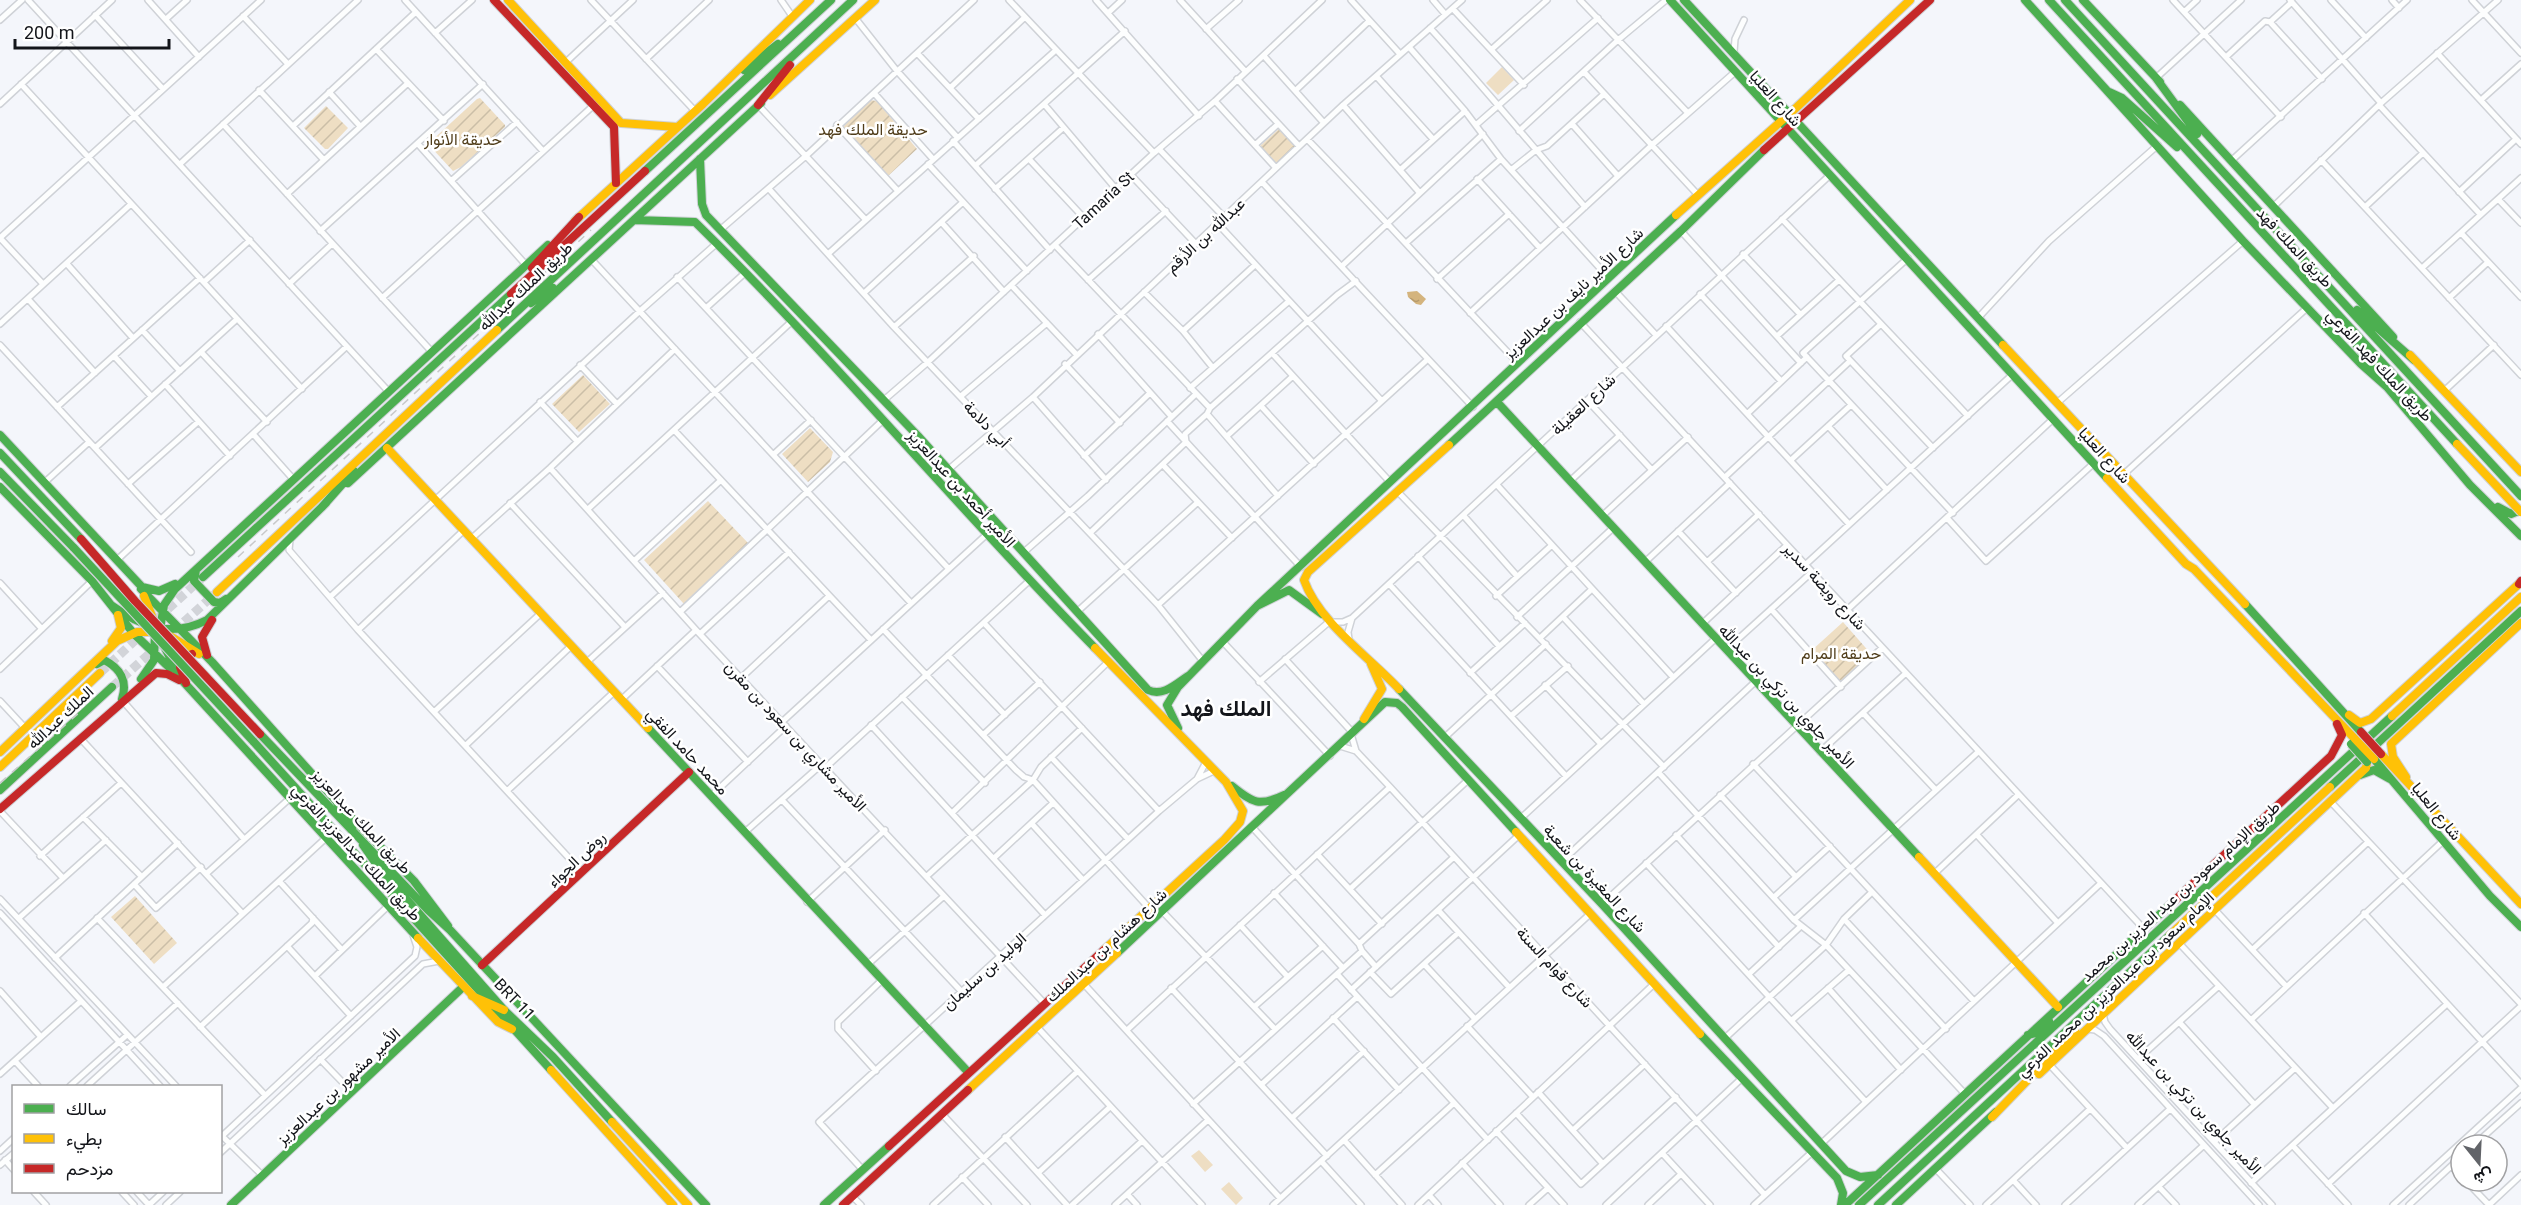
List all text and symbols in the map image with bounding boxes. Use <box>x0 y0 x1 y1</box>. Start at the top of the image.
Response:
scale bar <box>15 12 170 50</box>
text: 200 m <box>24 22 75 43</box>
street label: شارع العليا <box>1744 66 1806 132</box>
park label: حديقة الملك فهد <box>818 120 928 140</box>
park label: حديقة الأنوار <box>423 130 502 150</box>
street label: Tamaria St <box>1069 167 1138 234</box>
street label: عبدالله بن الأرقم <box>1162 194 1250 278</box>
street label: طريق الملك فهد <box>2252 203 2337 292</box>
street label: شارع الأمير نايف بن عبدالعزيز <box>1499 223 1649 365</box>
street label: طريق الملك عبدالله <box>474 238 577 335</box>
street label: طريق الملك فهد الفرعي <box>2320 305 2437 428</box>
street label: شارع العقيلة <box>1547 370 1621 440</box>
street label: أبي دلامة <box>957 397 1014 455</box>
street label: شارع العليا <box>2073 423 2135 489</box>
street label: الأمير أحمد بن عبدالعزيز <box>902 425 1020 552</box>
street label: شارع رويضة سدير <box>1777 538 1870 635</box>
street label: الأمير جلوي بن تركي بن عبدالله <box>1712 620 1858 775</box>
park label: حديقة المرام <box>1801 644 1881 664</box>
street label: الأمير مشاري بن سعود بن مقرن <box>718 657 870 818</box>
street label: الملك عبدالله <box>23 682 97 753</box>
district label: الملك فهد <box>1181 696 1271 722</box>
street label: محمد حامد الفقي <box>640 704 733 801</box>
street label: طريق الملك عبدالعزيز <box>307 764 415 879</box>
street label: شارع العليا <box>2406 779 2466 845</box>
street label: طريق الملك عبدالعزيز الفرعي <box>285 780 425 928</box>
street label: طريق الإمام سعود بن عبد العزيز بن محمد <box>2077 797 2284 986</box>
street label: شارع المغيرة بن شعبة <box>1538 820 1650 938</box>
street label: روض الجواء <box>544 827 610 892</box>
street label: شارع هشام بن عبدالملك <box>1042 884 1172 1008</box>
street label: الإمام سعود بن عبدالعزيز بن محمد الفرعي <box>2013 888 2221 1084</box>
street label: شارع قوام السنة <box>1511 923 1597 1013</box>
street label: الوليد بن سليمان <box>938 929 1031 1015</box>
street label: BRT 11 <box>490 975 539 1024</box>
street label: الأمير مشهور بن عبدالعزيز <box>272 1024 405 1150</box>
street label: الأمير جلوي بن تركي بن عبدالله <box>2119 1026 2265 1181</box>
legend <box>12 1085 222 1193</box>
text: سالك <box>66 1098 106 1119</box>
text: بطيء <box>66 1128 102 1154</box>
north arrow <box>2449 1133 2509 1193</box>
text: مزدحم <box>66 1158 113 1181</box>
text: ش <box>2471 1165 2496 1189</box>

